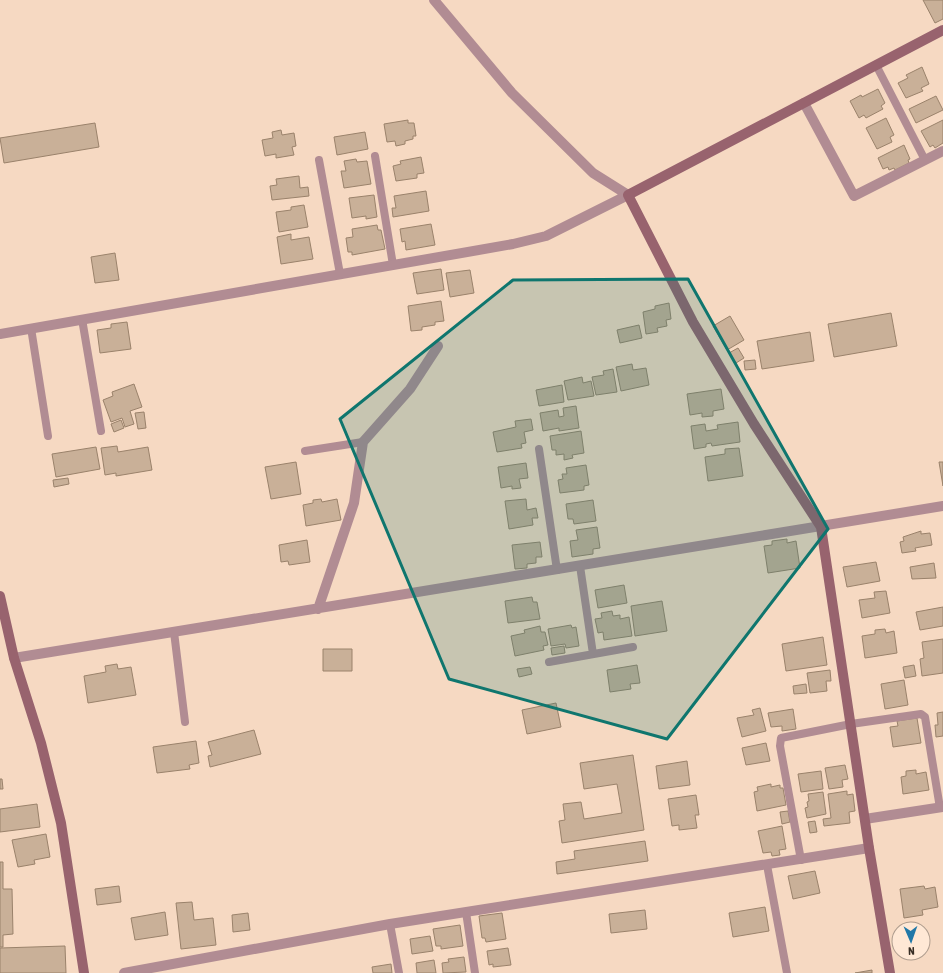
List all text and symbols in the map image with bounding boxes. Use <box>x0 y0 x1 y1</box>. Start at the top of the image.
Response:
north arrow <box>891 921 931 961</box>
text: N <box>908 945 915 957</box>

